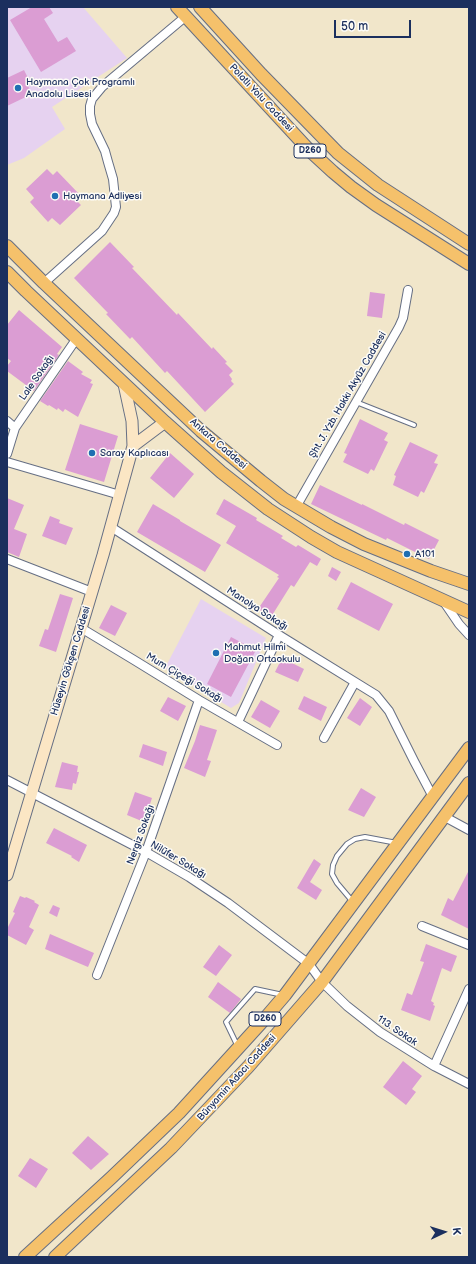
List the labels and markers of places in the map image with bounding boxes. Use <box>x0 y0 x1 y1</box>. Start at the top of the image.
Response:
place label: Haymana Çok Programlı Anadolu Lisesi <box>26 76 135 100</box>
marker: Haymana Çok Programlı Anadolu Lisesi <box>13 83 23 93</box>
place label: Haymana Adliyesi <box>63 190 142 202</box>
marker: Haymana Adliyesi <box>50 191 60 201</box>
place label: Saray Kaplıcası <box>100 447 169 459</box>
marker: Saray Kaplıcası <box>87 448 97 458</box>
place label: A101 <box>415 548 435 560</box>
marker: A101 <box>402 549 412 559</box>
place label: Mahmut Hilmi Doğan Ortaokulu <box>224 641 300 664</box>
marker: Mahmut Hilmi Doğan Ortaokulu <box>211 648 221 658</box>

